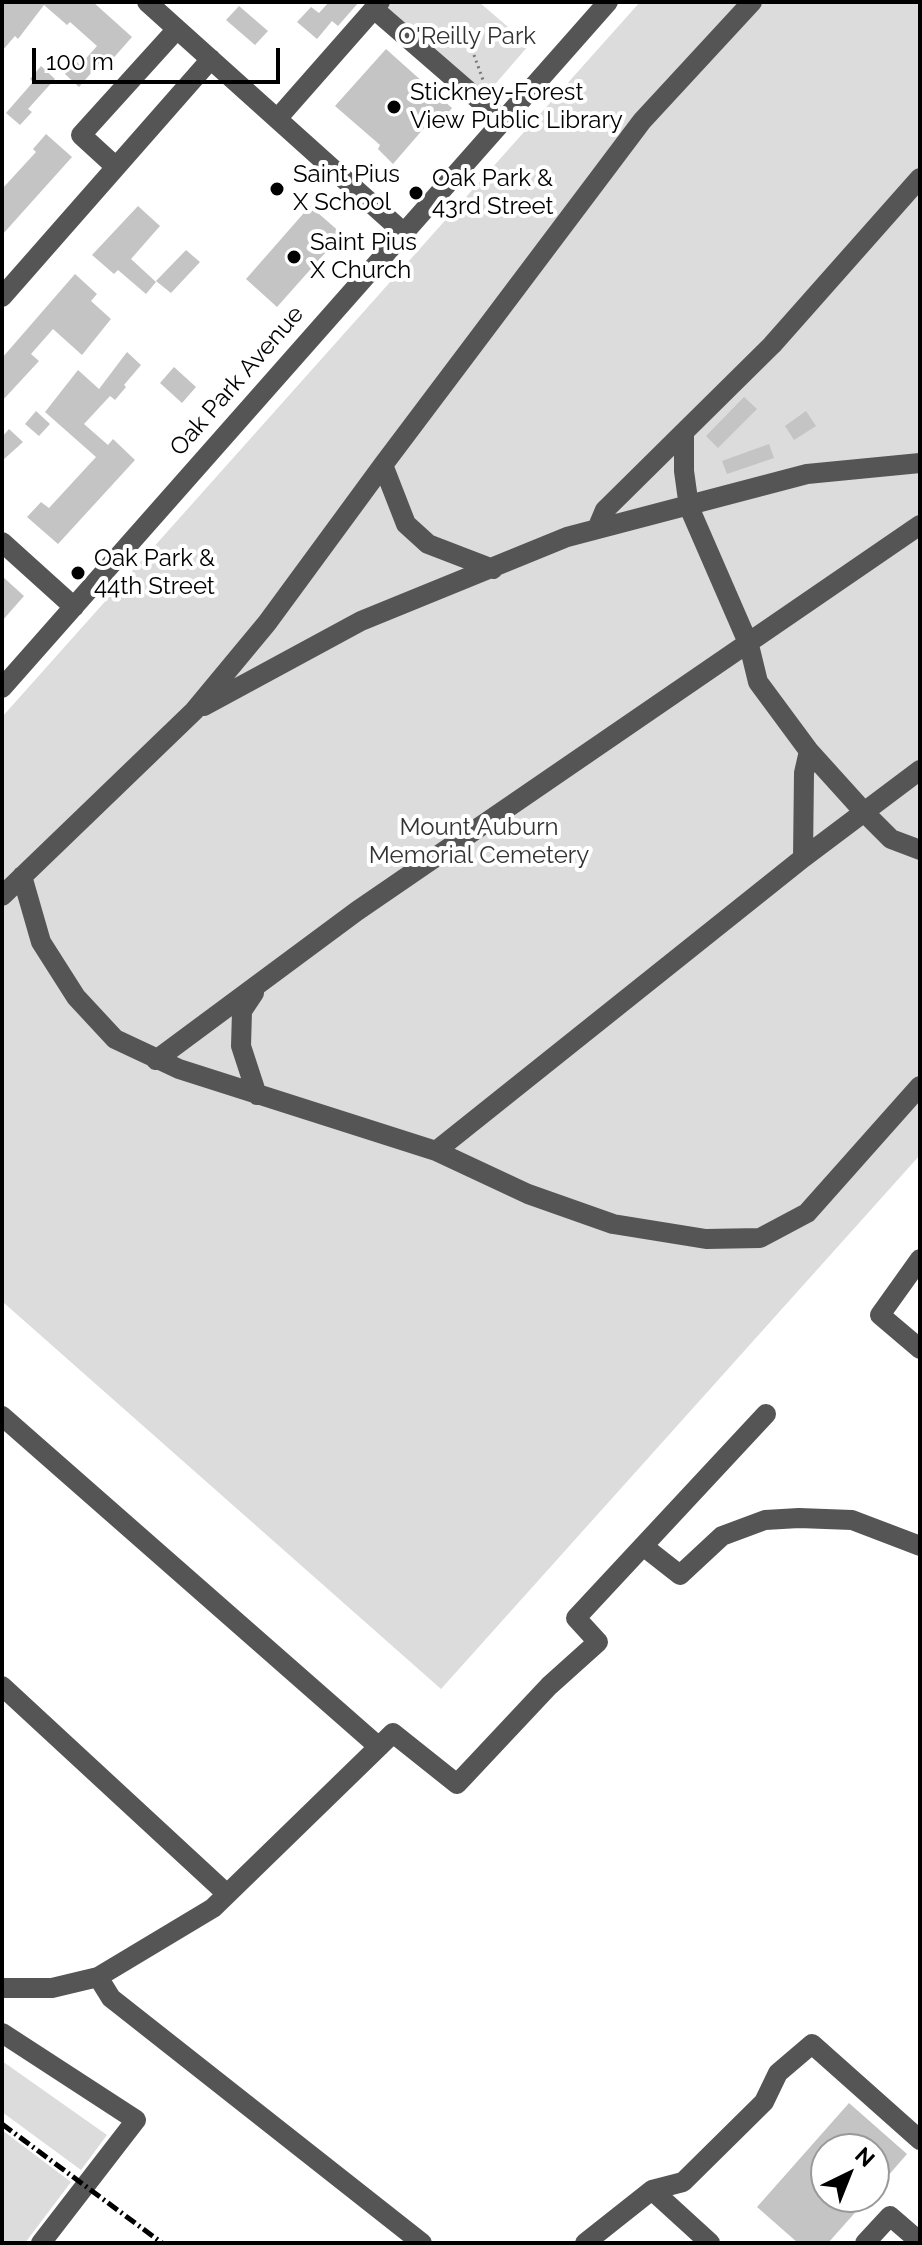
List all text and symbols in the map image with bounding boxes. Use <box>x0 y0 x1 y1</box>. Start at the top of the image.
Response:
park label: O'Reilly Park <box>398 23 536 51</box>
scale bar <box>36 32 284 82</box>
text: 100 m <box>46 47 114 76</box>
place label: Stickney-Forest View Public Library <box>410 79 623 135</box>
marker: Stickney-Forest View Public Library <box>385 98 403 116</box>
place label: Saint Pius X School <box>293 161 400 217</box>
place label: Oak Park & 43rd Street <box>432 165 554 221</box>
marker: Saint Pius X School <box>268 180 286 198</box>
marker: Oak Park & 43rd Street <box>407 184 425 202</box>
place label: Saint Pius X Church <box>310 229 417 285</box>
marker: Saint Pius X Church <box>285 248 303 266</box>
street label: Oak Park Avenue <box>164 300 310 462</box>
place label: Oak Park & 44th Street <box>94 545 215 601</box>
marker: Oak Park & 44th Street <box>69 564 87 582</box>
park label: Mount Auburn Memorial Cemetery <box>369 814 589 870</box>
north arrow <box>810 2133 890 2213</box>
text: N <box>850 2142 880 2172</box>

